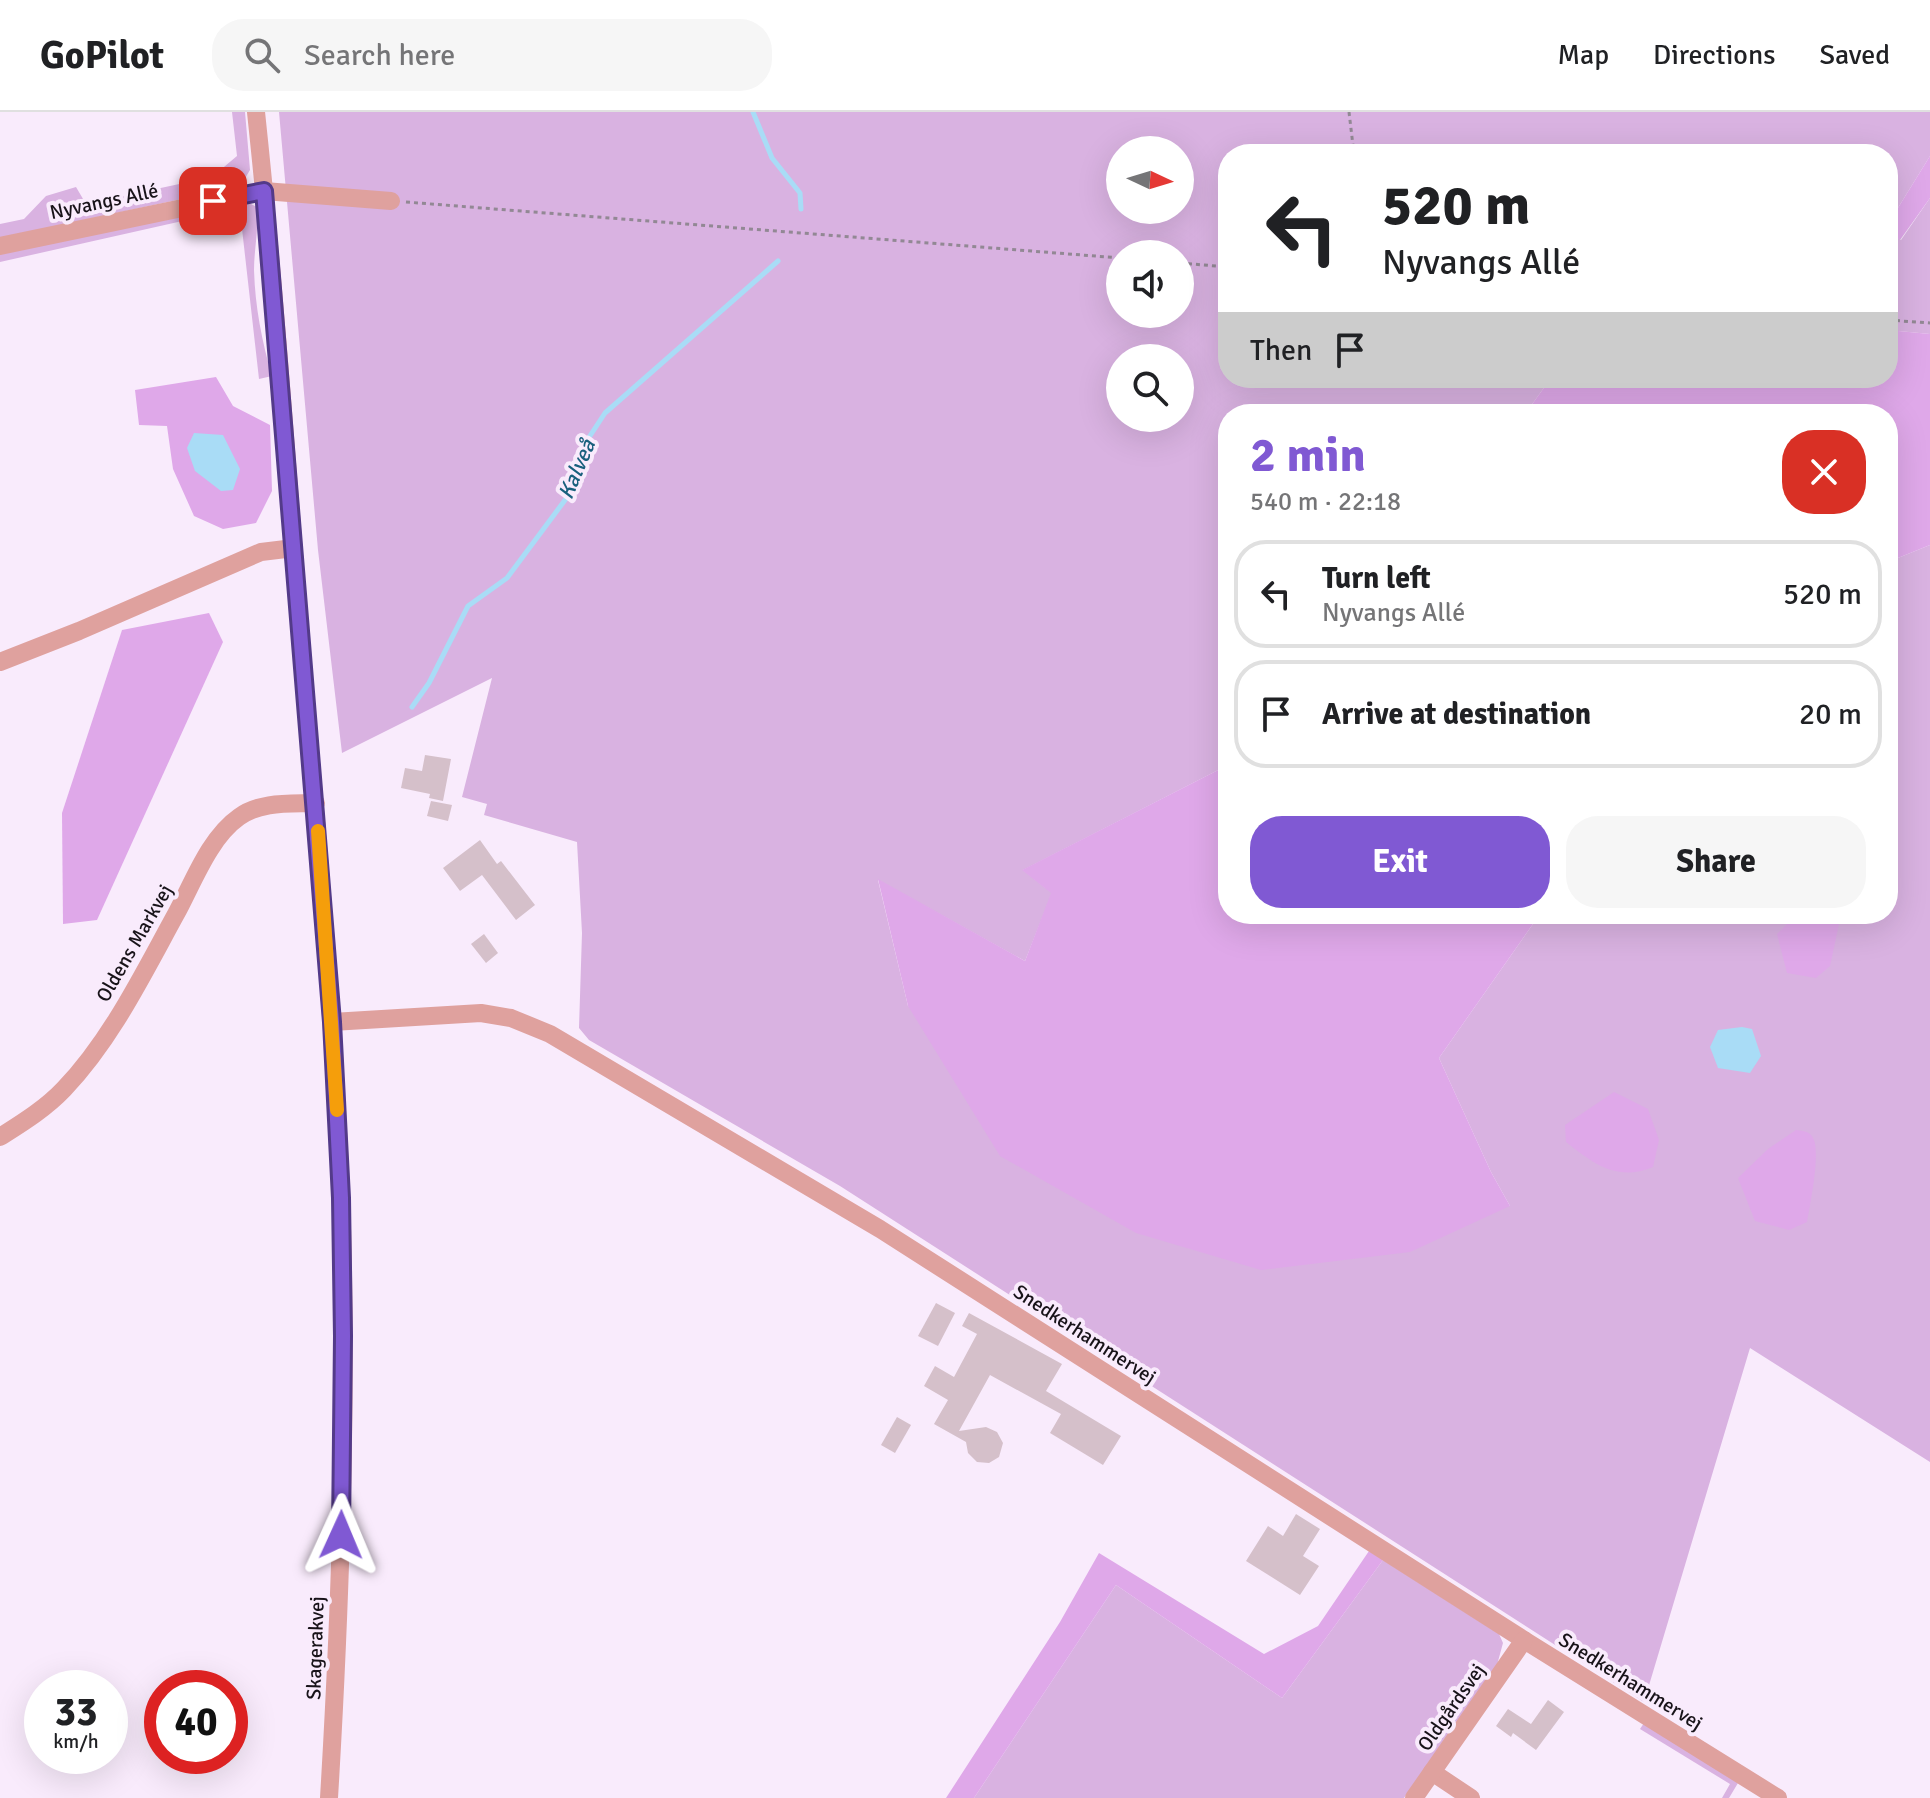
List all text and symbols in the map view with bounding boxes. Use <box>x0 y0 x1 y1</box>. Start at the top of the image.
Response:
search box <box>212 19 772 91</box>
text: GoPilot <box>40 32 164 79</box>
icon: search <box>240 33 284 77</box>
text: Search here <box>304 37 455 74</box>
text: Map <box>1557 38 1609 72</box>
text: Directions <box>1653 38 1775 72</box>
text: Saved <box>1819 38 1890 72</box>
north arrow <box>1106 136 1194 224</box>
map controls <box>1106 136 1194 432</box>
pin <box>179 167 247 235</box>
text: 520 m <box>1382 171 1530 240</box>
icon: left <box>1250 176 1354 280</box>
street label: Nyvangs Allé <box>48 178 161 225</box>
icon: arrive <box>191 179 235 223</box>
button: sound <box>1106 240 1194 328</box>
text: Nyvangs Allé <box>1382 240 1580 285</box>
icon: arrive <box>1328 328 1372 372</box>
text: Then <box>1250 332 1312 369</box>
button: search <box>1106 344 1194 432</box>
text: 2 min <box>1250 426 1366 485</box>
button: close <box>1782 430 1866 514</box>
water label: Kalveå <box>552 434 601 503</box>
text: 540 m · 22:18 <box>1250 486 1401 518</box>
text: Turn left <box>1322 560 1431 597</box>
icon: left <box>1254 572 1298 616</box>
text: 520 m <box>1783 576 1862 613</box>
text: Nyvangs Allé <box>1322 597 1465 629</box>
icon: arrive <box>1254 692 1298 736</box>
text: Arrive at destination <box>1322 696 1591 733</box>
text: 20 m <box>1799 696 1862 733</box>
button: Exit <box>1250 816 1550 908</box>
button: Share <box>1566 816 1866 908</box>
street label: Oldens Markvej <box>91 880 178 1007</box>
street label: Snedkerhammervej <box>1009 1279 1161 1390</box>
position arrow <box>299 1493 383 1577</box>
street label: Skagerakvej <box>301 1596 330 1700</box>
street label: Snedkerhammervej <box>1554 1627 1707 1736</box>
street label: Oldgårdsvej <box>1412 1659 1491 1756</box>
speed limit sign: 40 <box>144 1670 248 1774</box>
text: 33 <box>54 1687 98 1737</box>
text: km/h <box>53 1729 99 1754</box>

